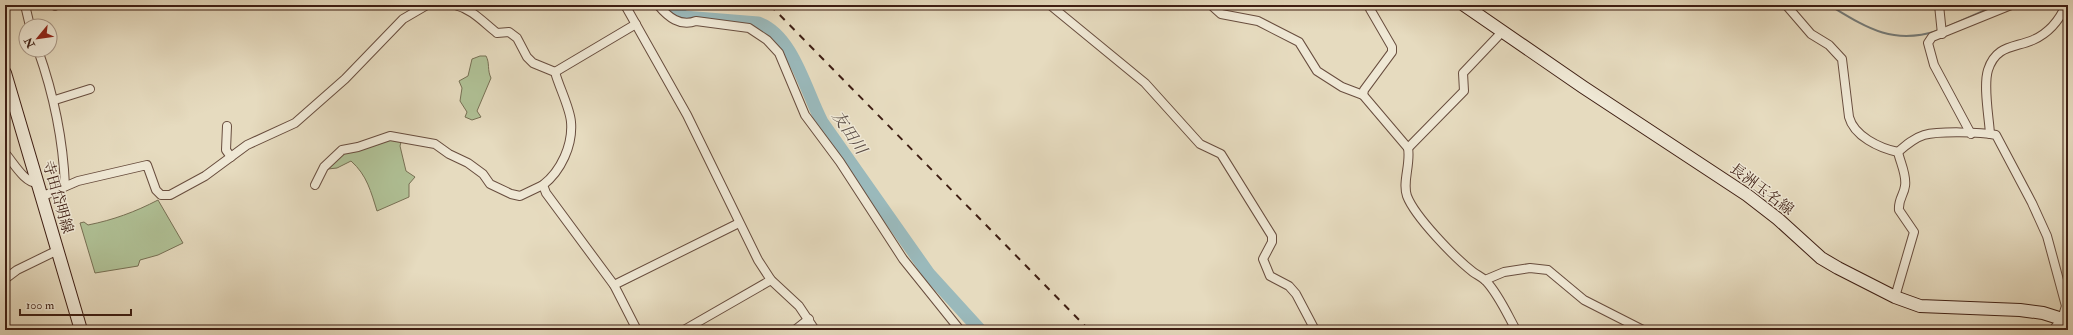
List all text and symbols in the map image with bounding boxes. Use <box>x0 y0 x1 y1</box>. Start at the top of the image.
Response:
north arrow <box>18 18 58 58</box>
text: N <box>21 34 38 51</box>
water label: 友田川 <box>827 107 872 160</box>
street label: 寺田岱明線 <box>38 158 77 236</box>
street label: 長洲玉名線 <box>1726 159 1797 220</box>
scale bar <box>20 291 131 317</box>
text: 100 m <box>26 298 55 313</box>

